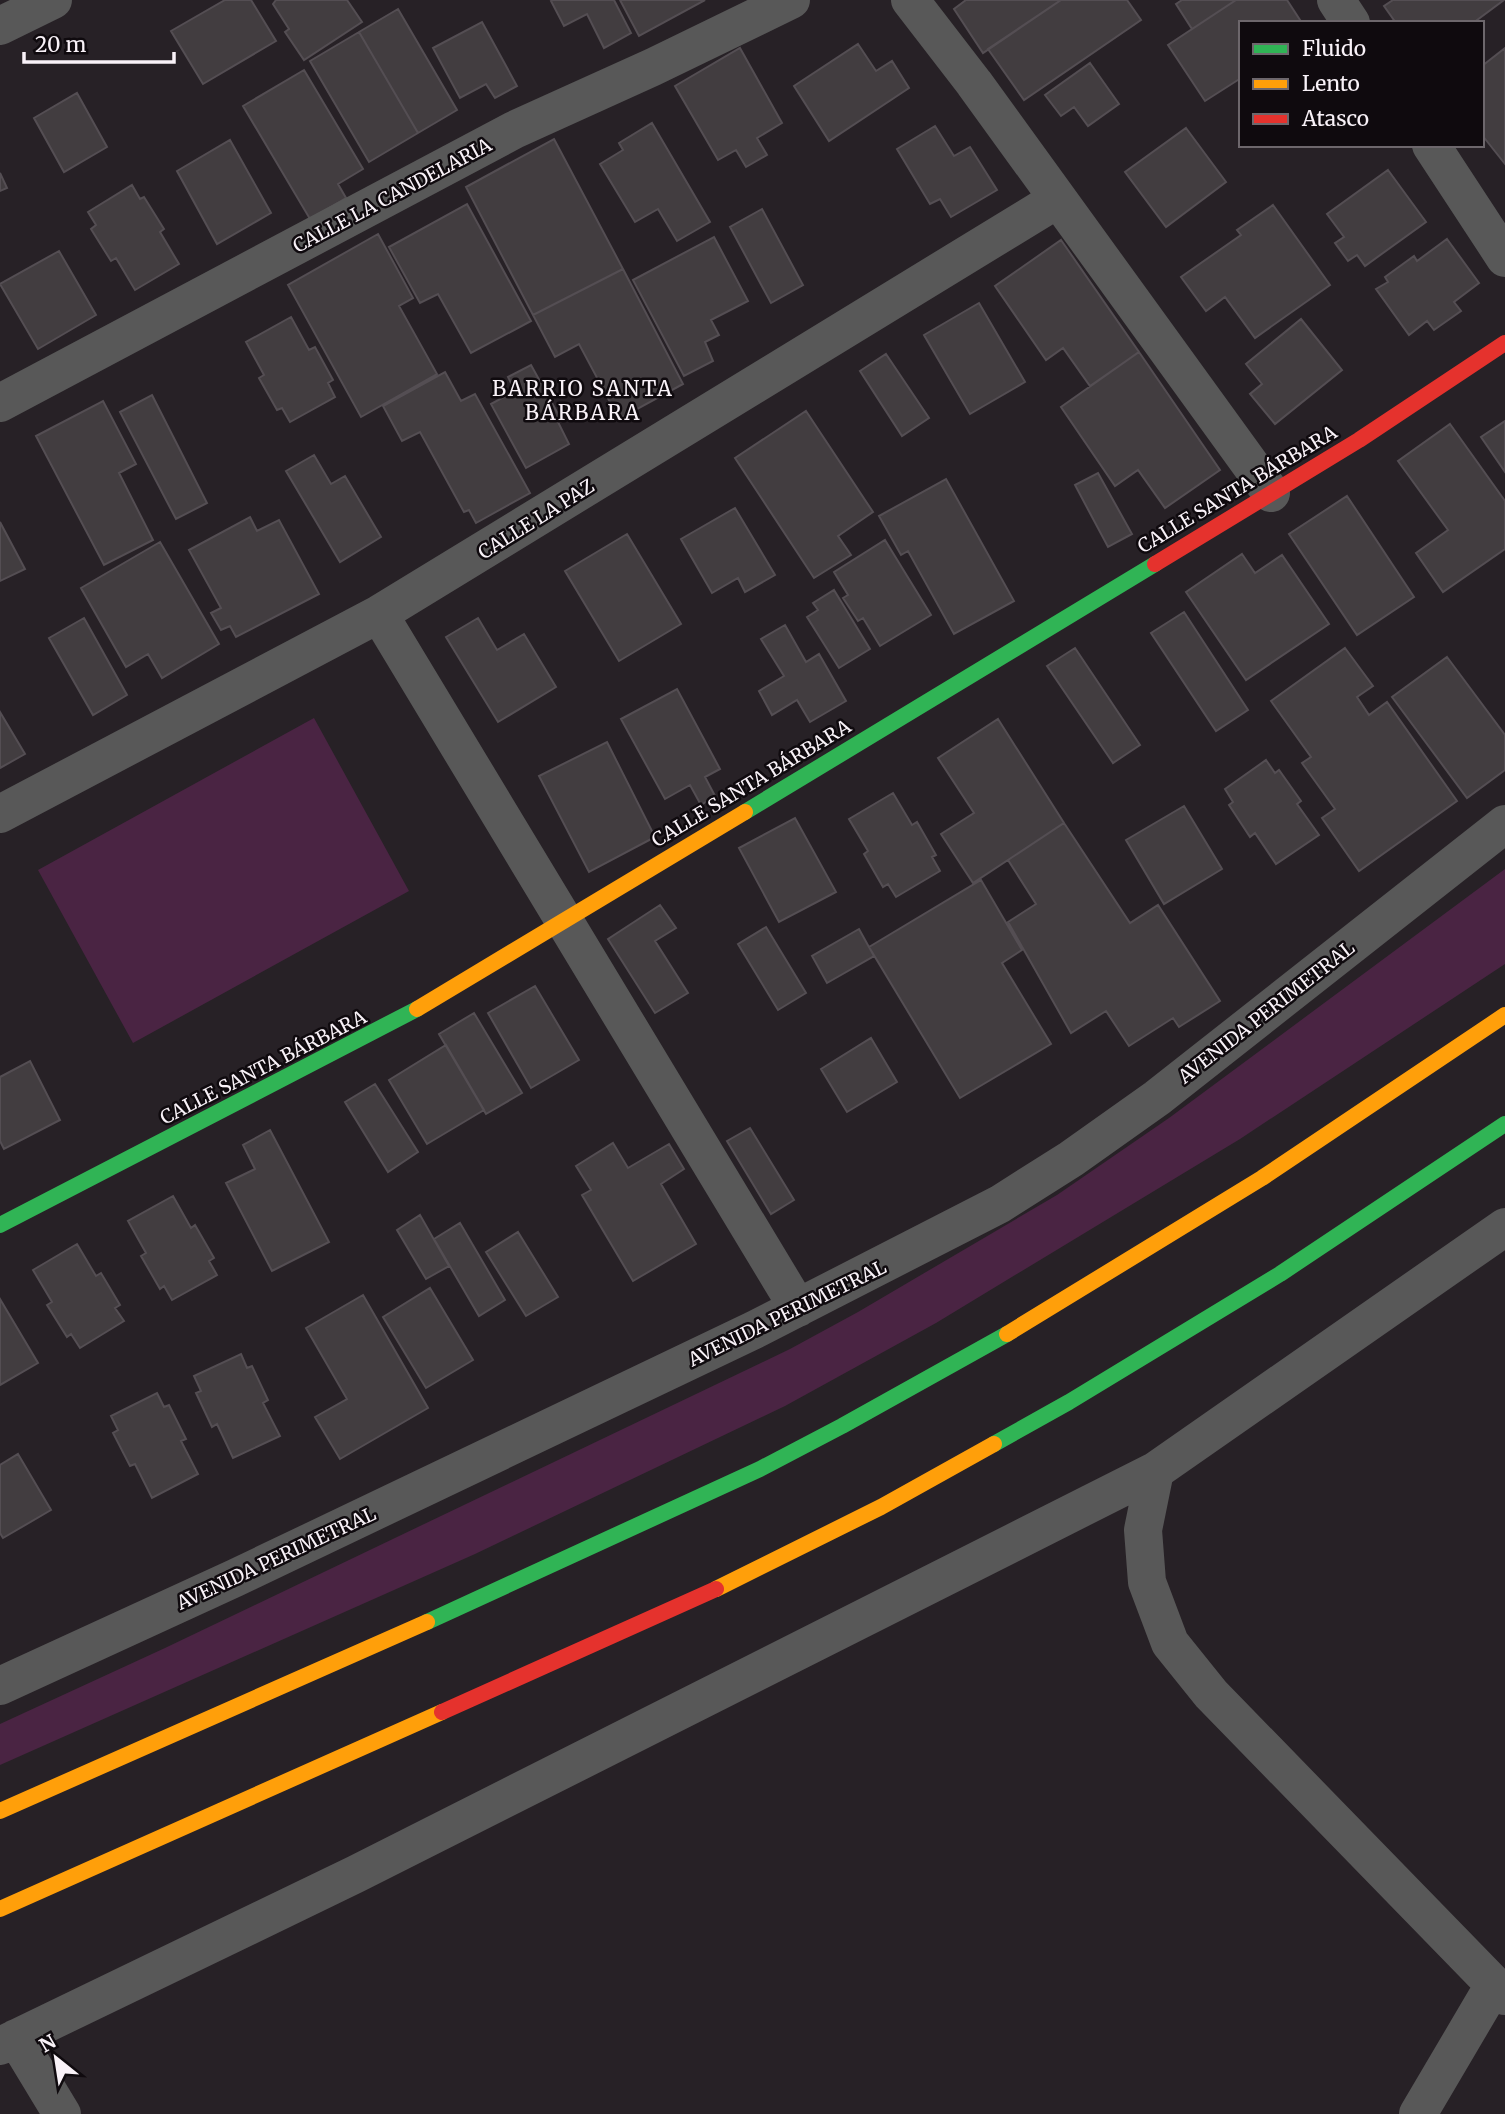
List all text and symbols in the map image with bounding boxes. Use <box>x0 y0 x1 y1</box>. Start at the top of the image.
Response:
scale bar <box>24 21 175 65</box>
legend <box>1239 21 1484 147</box>
text: 20 m <box>35 31 87 58</box>
text: Fluido <box>1302 35 1366 62</box>
text: Lento <box>1302 70 1360 97</box>
text: Atasco <box>1301 105 1369 132</box>
street label: CALLE LA CANDELARIA <box>288 132 496 258</box>
district label: BARRIO SANTA BÁRBARA <box>492 375 674 426</box>
street label: CALLE SANTA BÁRBARA <box>1133 420 1342 558</box>
street label: CALLE LA PAZ <box>474 474 598 564</box>
street label: CALLE SANTA BÁRBARA <box>647 714 856 852</box>
street label: AVENIDA PERIMETRAL <box>1172 936 1359 1089</box>
street label: CALLE SANTA BÁRBARA <box>156 1004 371 1130</box>
street label: AVENIDA PERIMETRAL <box>683 1254 890 1372</box>
street label: AVENIDA PERIMETRAL <box>171 1501 380 1615</box>
north arrow <box>21 2023 91 2093</box>
text: N <box>35 2029 60 2057</box>

